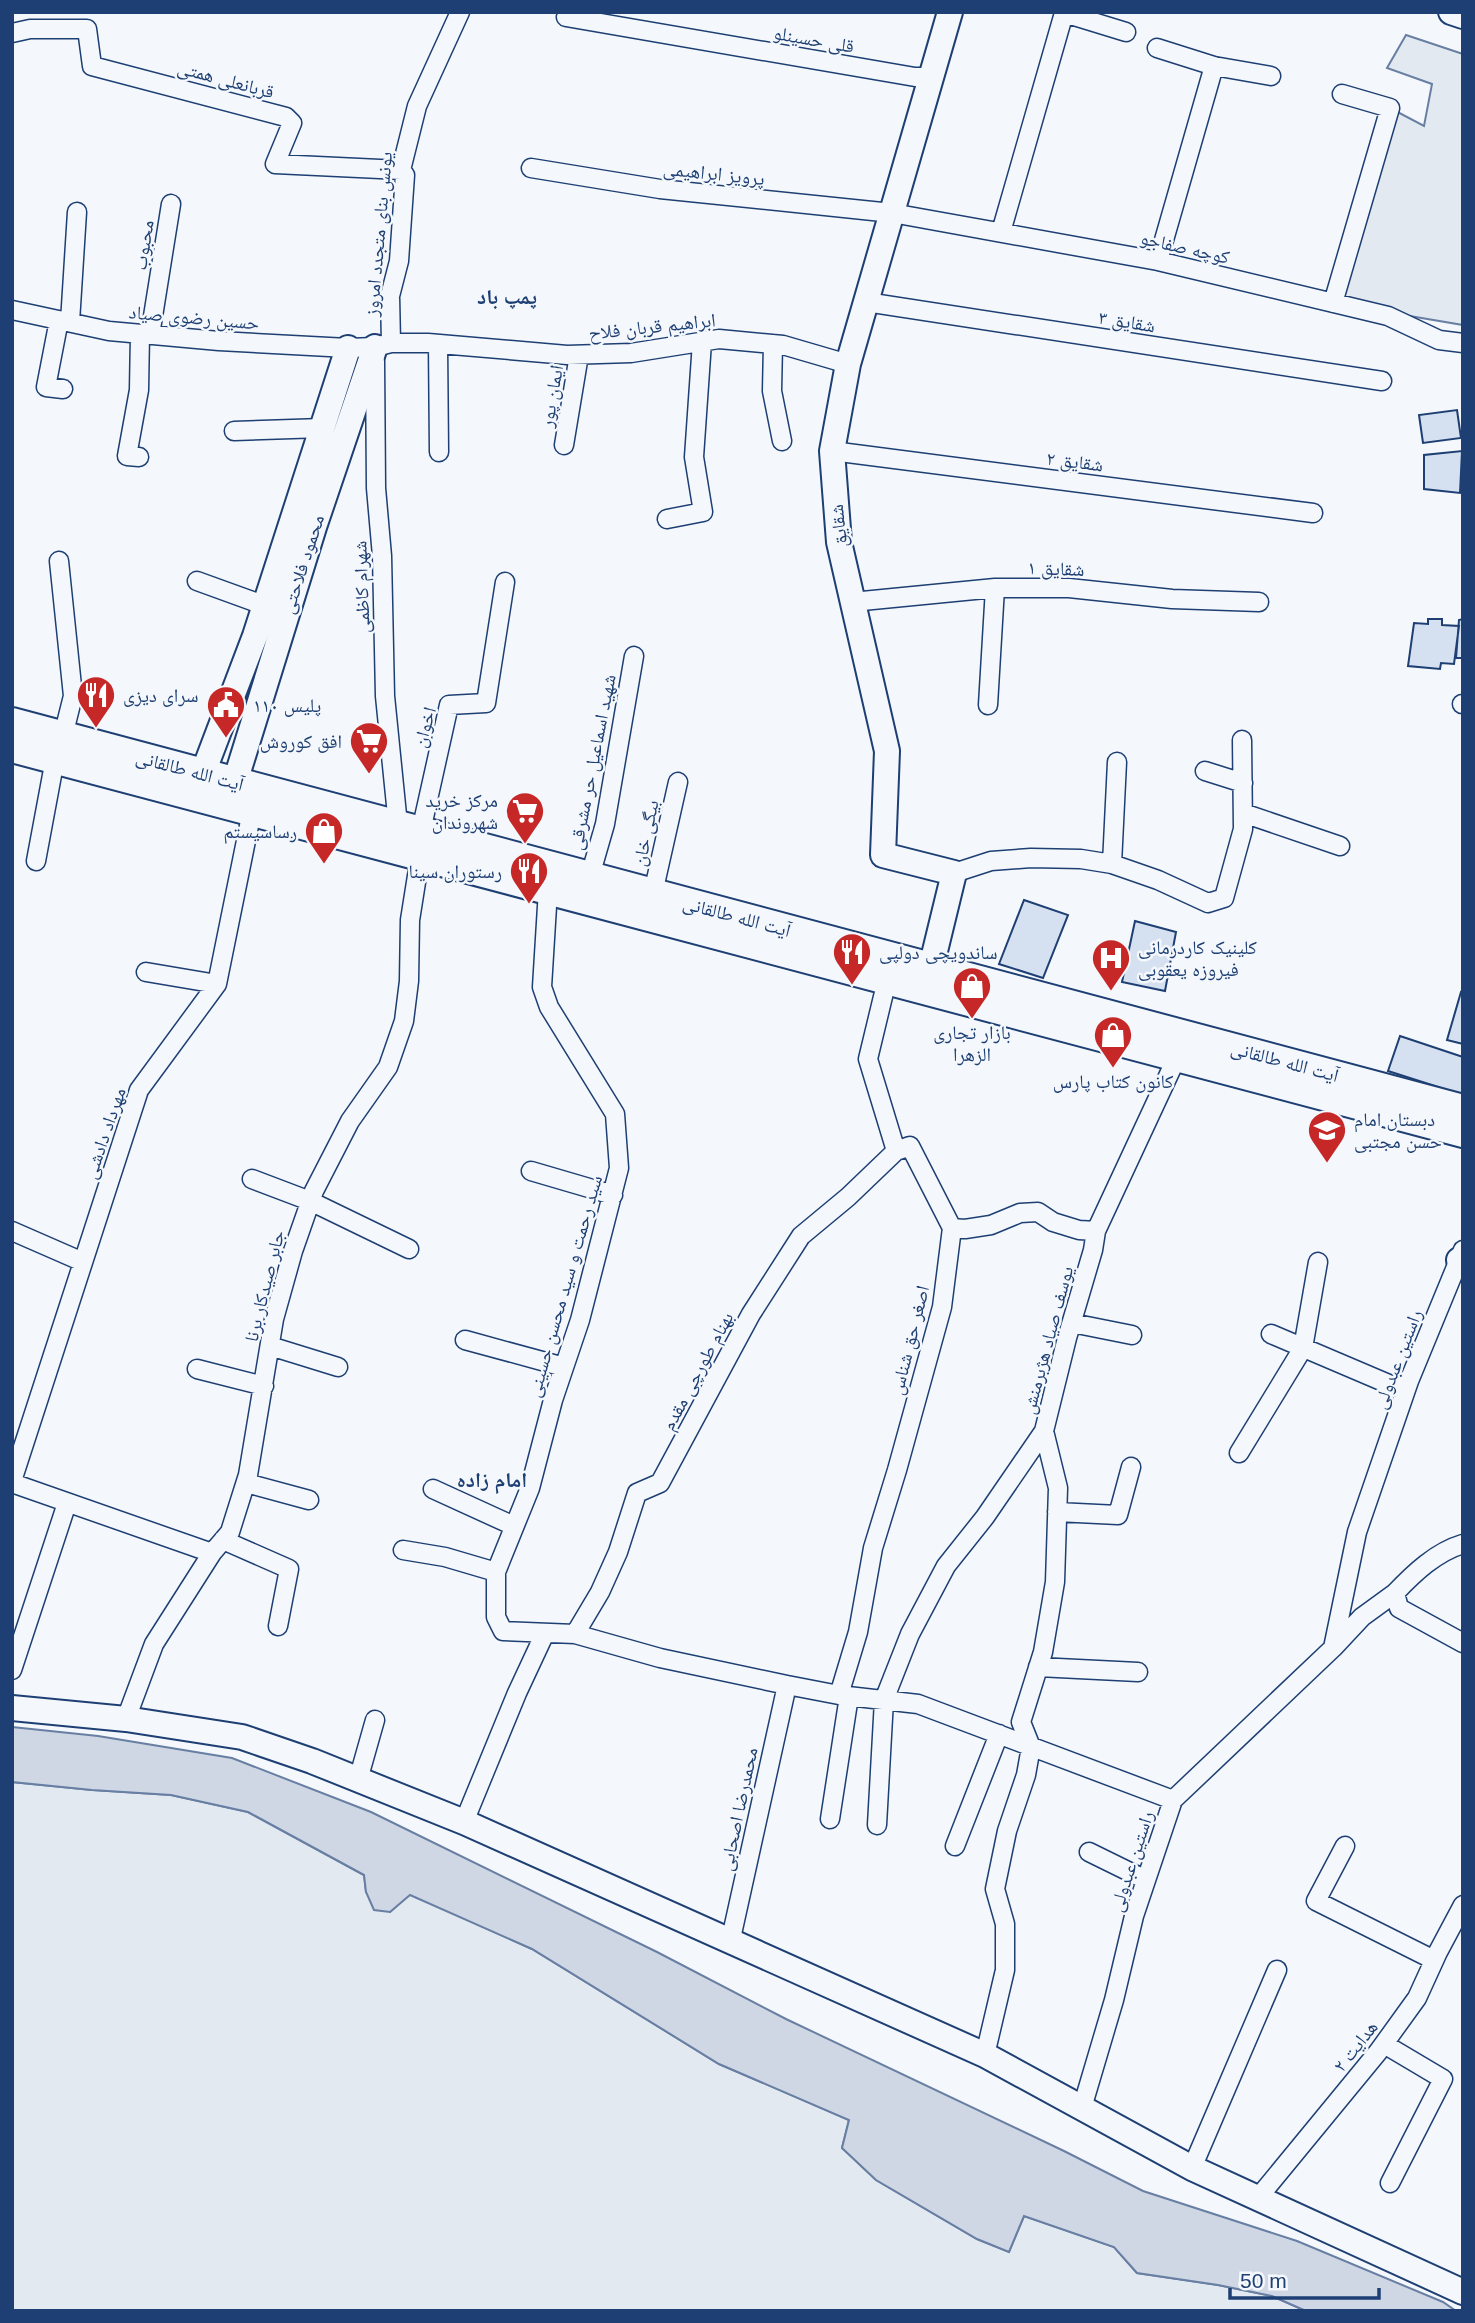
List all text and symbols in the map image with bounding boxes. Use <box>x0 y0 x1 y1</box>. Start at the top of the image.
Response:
street label: قلی حسینلو <box>772 22 856 58</box>
street label: قربانعلی همتی <box>175 57 276 103</box>
street label: یونس بنای متجدد امروز <box>361 151 397 318</box>
street label: پرویز ابراهیمی <box>662 158 766 190</box>
street label: محبوب <box>129 219 159 272</box>
street label: کوچه صفاجو <box>1138 227 1232 269</box>
district label: پمپ باد <box>477 285 537 309</box>
street label: حسین رضوی صیاد <box>128 301 260 335</box>
street label: شقایق ۳ <box>1097 307 1157 337</box>
street label: ابراهیم قربان فلاح <box>588 309 717 346</box>
street label: ایمان پور <box>536 363 568 430</box>
street label: شقایق ۲ <box>1045 448 1105 476</box>
street label: شقایق <box>826 503 852 549</box>
street label: محمود فلاحتی <box>277 512 329 617</box>
street label: شهرام کاظمی <box>349 540 377 634</box>
street label: شقایق ۱ <box>1027 557 1085 581</box>
street label: شهید اسماعیل حر مشرقی <box>565 672 621 852</box>
restaurant icon: سرای دیزی <box>75 674 117 729</box>
public building icon: پلیس ۱۱۰ <box>205 684 247 739</box>
place label: سرای دیزی <box>123 685 199 707</box>
place label: پلیس ۱۱۰ <box>253 695 321 717</box>
street label: اخوان <box>409 704 441 750</box>
supermarket icon: افق کوروش <box>348 720 390 775</box>
place label: افق کوروش <box>260 731 342 753</box>
street label: آیت الله طالقانی <box>133 746 247 796</box>
place label: مرکز خرید شهروندان <box>426 790 498 834</box>
supermarket icon: مرکز خرید شهروندان <box>504 790 546 845</box>
street label: بیگی خان <box>628 798 664 868</box>
shop icon: رساسیستم <box>303 810 345 865</box>
place label: رساسیستم <box>224 821 297 844</box>
restaurant icon: رستوران سینا <box>508 850 550 905</box>
place label: رستوران سینا <box>408 861 502 883</box>
street label: آیت الله طالقانی <box>680 892 794 942</box>
restaurant icon: ساندویچی دولپی <box>831 931 873 986</box>
hospital icon: کلینیک کاردرمانی فیروزه یعقوبی <box>1090 937 1132 992</box>
place label: کلینیک کاردرمانی فیروزه یعقوبی <box>1138 937 1257 981</box>
place label: ساندویچی دولپی <box>879 942 998 964</box>
shop icon: بازار تجاری الزهرا <box>951 965 993 1020</box>
shop icon: کانون کتاب پارس <box>1092 1014 1134 1069</box>
place label: بازار تجاری الزهرا <box>933 1022 1011 1066</box>
street label: آیت الله طالقانی <box>1228 1037 1342 1087</box>
place label: کانون کتاب پارس <box>1053 1071 1173 1093</box>
street label: مهرداد دادشی <box>79 1085 131 1182</box>
school or university icon: دبستان امام حسن مجتبی <box>1306 1109 1348 1164</box>
place label: دبستان امام حسن مجتبی <box>1354 1109 1442 1153</box>
street label: سید رحمت و سید محسن حسینی <box>523 1173 607 1400</box>
street label: جابر صیدکار برنا <box>240 1228 289 1344</box>
street label: یوسف صیاد هژبرمنش <box>1018 1264 1078 1417</box>
street label: اصغر حق شناس <box>886 1283 934 1397</box>
street label: راستین عبدولی <box>1369 1307 1427 1412</box>
street label: بهنام طورچی مقدم <box>657 1309 740 1435</box>
district label: امام زاده <box>457 1468 527 1494</box>
street label: محمدرضا اصحابی <box>715 1745 763 1873</box>
street label: راستین عبدولی <box>1105 1808 1159 1914</box>
street label: هدایت ۲ <box>1329 2017 1382 2076</box>
scale bar <box>1230 2256 1379 2300</box>
text: 50 m <box>1240 2269 1287 2292</box>

